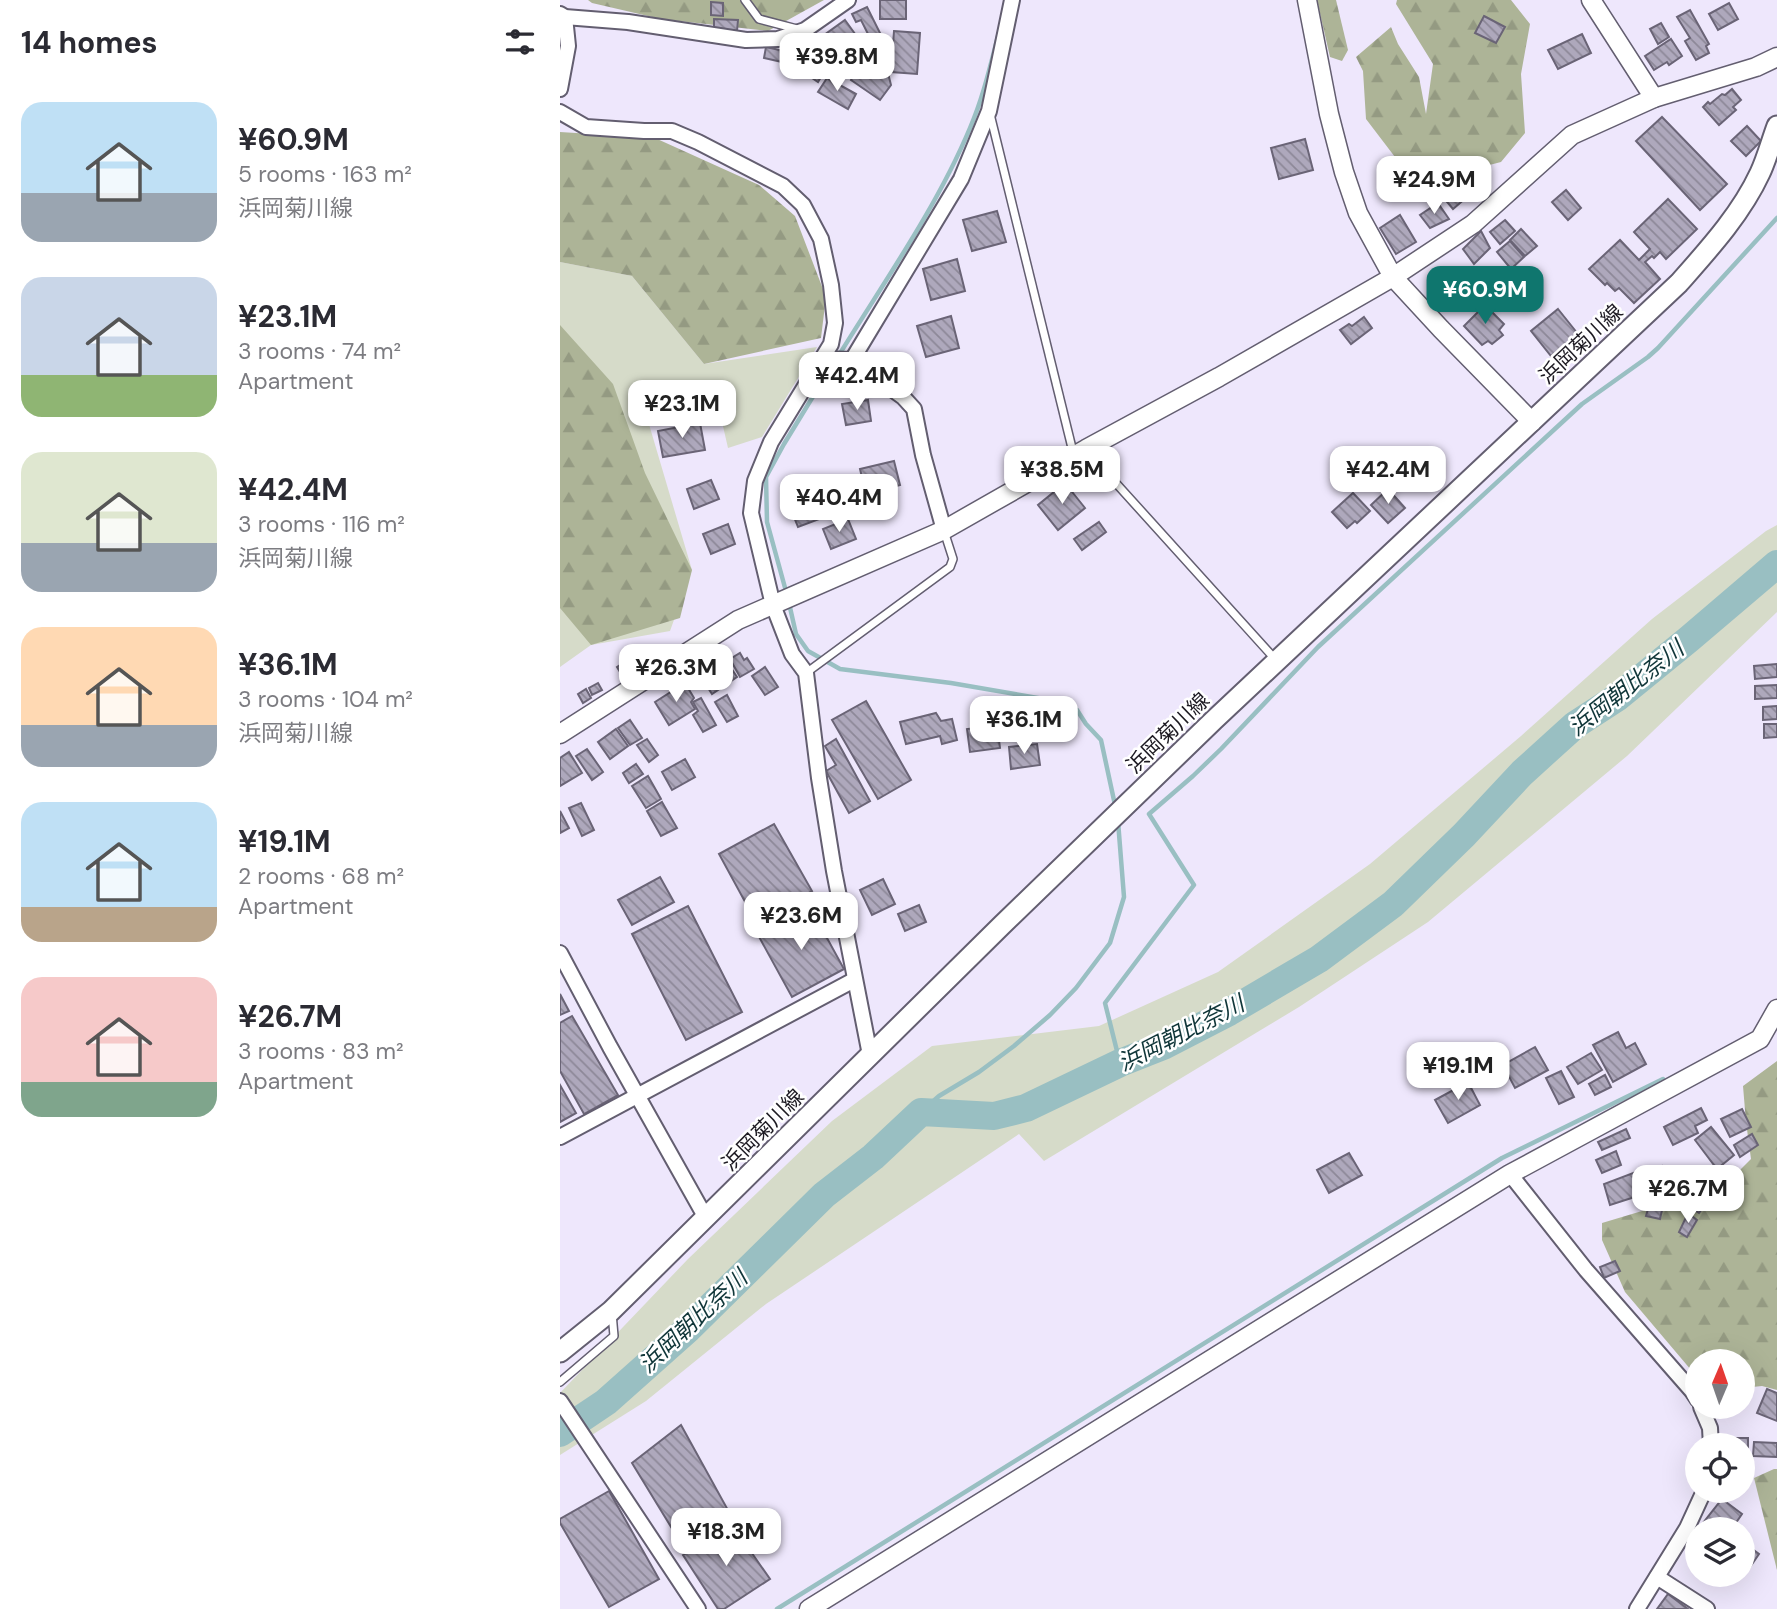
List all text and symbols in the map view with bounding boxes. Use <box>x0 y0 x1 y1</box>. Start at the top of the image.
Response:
text: 14 homes <box>21 23 158 62</box>
icon: filters <box>501 23 539 61</box>
pin: ¥39.8M <box>780 34 894 93</box>
text: ¥39.8M <box>796 41 878 71</box>
text: ¥60.9M <box>238 120 349 159</box>
icon: home <box>77 130 161 214</box>
pin: ¥24.9M <box>1377 156 1491 216</box>
text: 5 rooms · 163 m² <box>238 159 412 189</box>
text: ¥24.9M <box>1392 164 1476 194</box>
text: 浜岡菊川線 <box>238 193 353 223</box>
pin: ¥60.9M <box>1428 266 1542 326</box>
text: ¥60.9M <box>1443 274 1527 304</box>
text: ¥23.1M <box>238 297 337 336</box>
street label: 浜岡菊川線 <box>1533 298 1629 390</box>
icon: home <box>77 305 161 389</box>
text: 3 rooms · 74 m² <box>238 336 401 366</box>
pin: ¥42.4M <box>800 352 914 412</box>
text: ¥42.4M <box>815 360 899 390</box>
text: Apartment <box>238 366 353 396</box>
pin: ¥23.1M <box>625 380 739 440</box>
text: ¥23.1M <box>644 388 720 418</box>
pin: ¥38.5M <box>1005 447 1119 506</box>
pin: ¥42.4M <box>1331 447 1445 506</box>
text: ¥38.5M <box>1020 454 1104 484</box>
text: ¥42.4M <box>1346 454 1430 484</box>
text: ¥42.4M <box>238 470 348 509</box>
pin: ¥40.4M <box>782 475 896 534</box>
icon: home <box>77 480 161 564</box>
text: ¥40.4M <box>796 482 882 512</box>
text: 3 rooms · 116 m² <box>238 509 405 539</box>
text: 浜岡菊川線 <box>238 543 353 573</box>
water label: 浜岡朝比奈川 <box>1562 632 1692 742</box>
pin: ¥26.3M <box>619 644 733 704</box>
text: ¥36.1M <box>238 645 338 684</box>
text: ¥26.3M <box>635 652 717 682</box>
icon: home <box>77 655 161 739</box>
text: 3 rooms · 104 m² <box>238 684 413 714</box>
street label: 浜岡菊川線 <box>1121 686 1215 780</box>
pin: ¥36.1M <box>967 696 1081 756</box>
text: ¥36.1M <box>986 704 1062 734</box>
text: 浜岡菊川線 <box>238 718 353 748</box>
text: ¥19.1M <box>238 822 331 861</box>
icon: home <box>77 830 161 914</box>
text: 2 rooms · 68 m² <box>238 861 404 891</box>
text: Apartment <box>238 891 353 921</box>
pin: ¥23.6M <box>744 892 858 952</box>
text: ¥23.6M <box>760 900 842 930</box>
water label: 浜岡朝比奈川 <box>1113 987 1252 1078</box>
text: ¥26.7M <box>238 997 342 1036</box>
icon: home <box>77 1005 161 1089</box>
text: 3 rooms · 83 m² <box>238 1036 404 1066</box>
pin: ¥19.1M <box>1401 1042 1515 1102</box>
text: ¥19.1M <box>1422 1050 1494 1080</box>
text: Apartment <box>238 1066 353 1096</box>
street label: 浜岡菊川線 <box>716 1083 810 1177</box>
pin: ¥26.7M <box>1631 1166 1745 1225</box>
text: ¥26.7M <box>1648 1173 1728 1203</box>
water label: 浜岡朝比奈川 <box>632 1261 756 1379</box>
north arrow <box>1685 1349 1755 1419</box>
map controls <box>1685 1349 1755 1587</box>
button: locate <box>1685 1433 1755 1503</box>
pin: ¥18.3M <box>669 1508 783 1568</box>
text: ¥18.3M <box>687 1516 765 1546</box>
button: layers <box>1685 1517 1755 1587</box>

